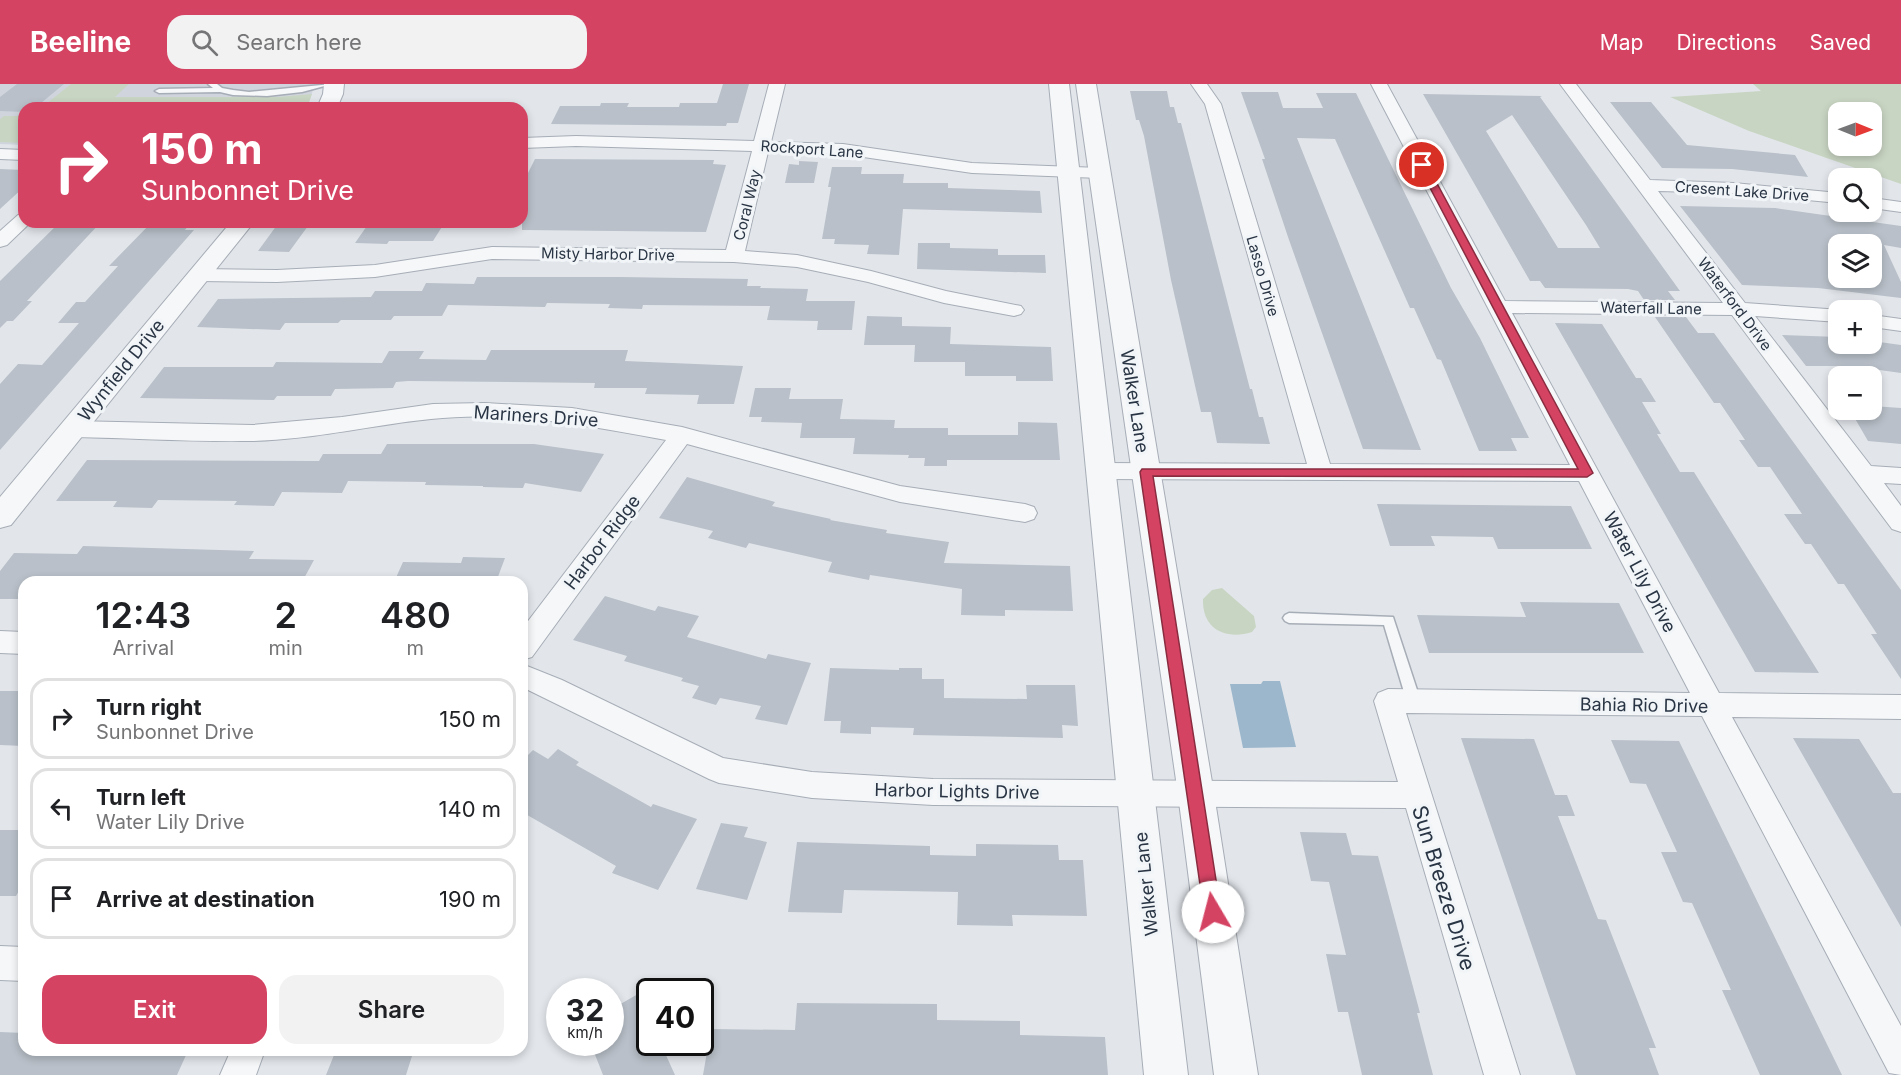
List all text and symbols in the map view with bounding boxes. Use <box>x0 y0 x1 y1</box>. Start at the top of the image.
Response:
search box <box>167 15 587 69</box>
text: Beeline <box>30 25 131 59</box>
icon: search <box>188 26 221 59</box>
text: Search here <box>236 29 362 55</box>
text: Map <box>1600 30 1643 55</box>
text: Directions <box>1676 30 1777 55</box>
text: Saved <box>1810 30 1871 55</box>
north arrow <box>1828 102 1882 156</box>
map controls <box>1828 102 1882 420</box>
text: 150 m <box>141 123 263 174</box>
icon: right <box>42 126 120 204</box>
street label: Rockport Lane <box>760 136 864 162</box>
pin <box>1396 139 1447 190</box>
icon: arrive <box>1405 148 1438 181</box>
street label: Coral Way <box>729 167 765 242</box>
button: search <box>1828 168 1882 222</box>
text: Sunbonnet Drive <box>141 174 354 207</box>
street label: Cresent Lake Drive <box>1674 177 1810 205</box>
street label: Lasso Drive <box>1242 233 1284 319</box>
button: layers <box>1828 234 1882 288</box>
street label: Misty Harbor Drive <box>541 243 675 265</box>
street label: Waterford Drive <box>1694 254 1776 354</box>
street label: Waterfall Lane <box>1600 298 1702 318</box>
button: + <box>1828 300 1882 354</box>
street label: Wynfield Drive <box>73 315 169 425</box>
street label: Walker Lane <box>1116 348 1154 454</box>
button: − <box>1828 366 1882 420</box>
street label: Mariners Drive <box>473 401 599 431</box>
street label: Harbor Ridge <box>560 491 644 593</box>
street label: Water Lily Drive <box>1599 508 1681 636</box>
text: 12:43 <box>95 593 191 637</box>
text: 2 <box>274 593 297 637</box>
text: 480 <box>380 593 451 637</box>
text: Arrival <box>112 636 174 660</box>
text: min <box>269 636 303 660</box>
text: m <box>407 636 424 660</box>
street label: Bahia Rio Drive <box>1580 693 1708 717</box>
text: Turn right <box>96 694 202 720</box>
icon: right <box>45 702 78 735</box>
text: 150 m <box>439 706 501 732</box>
text: Sunbonnet Drive <box>96 720 254 744</box>
street label: Harbor Lights Drive <box>874 779 1040 803</box>
text: Turn left <box>96 784 186 810</box>
icon: left <box>45 792 78 825</box>
text: 140 m <box>439 796 501 822</box>
street label: Sun Breeze Drive <box>1407 802 1481 974</box>
text: Water Lily Drive <box>96 810 245 834</box>
street label: Walker Lane <box>1130 831 1162 937</box>
position arrow <box>1181 880 1245 944</box>
icon: arrive <box>45 882 78 915</box>
text: Arrive at destination <box>96 886 315 912</box>
text: 190 m <box>439 886 501 912</box>
button: Exit <box>42 975 267 1044</box>
button: Share <box>279 975 504 1044</box>
speed limit sign: 40 <box>636 978 714 1056</box>
text: 32 <box>566 992 604 1028</box>
text: km/h <box>567 1023 603 1042</box>

